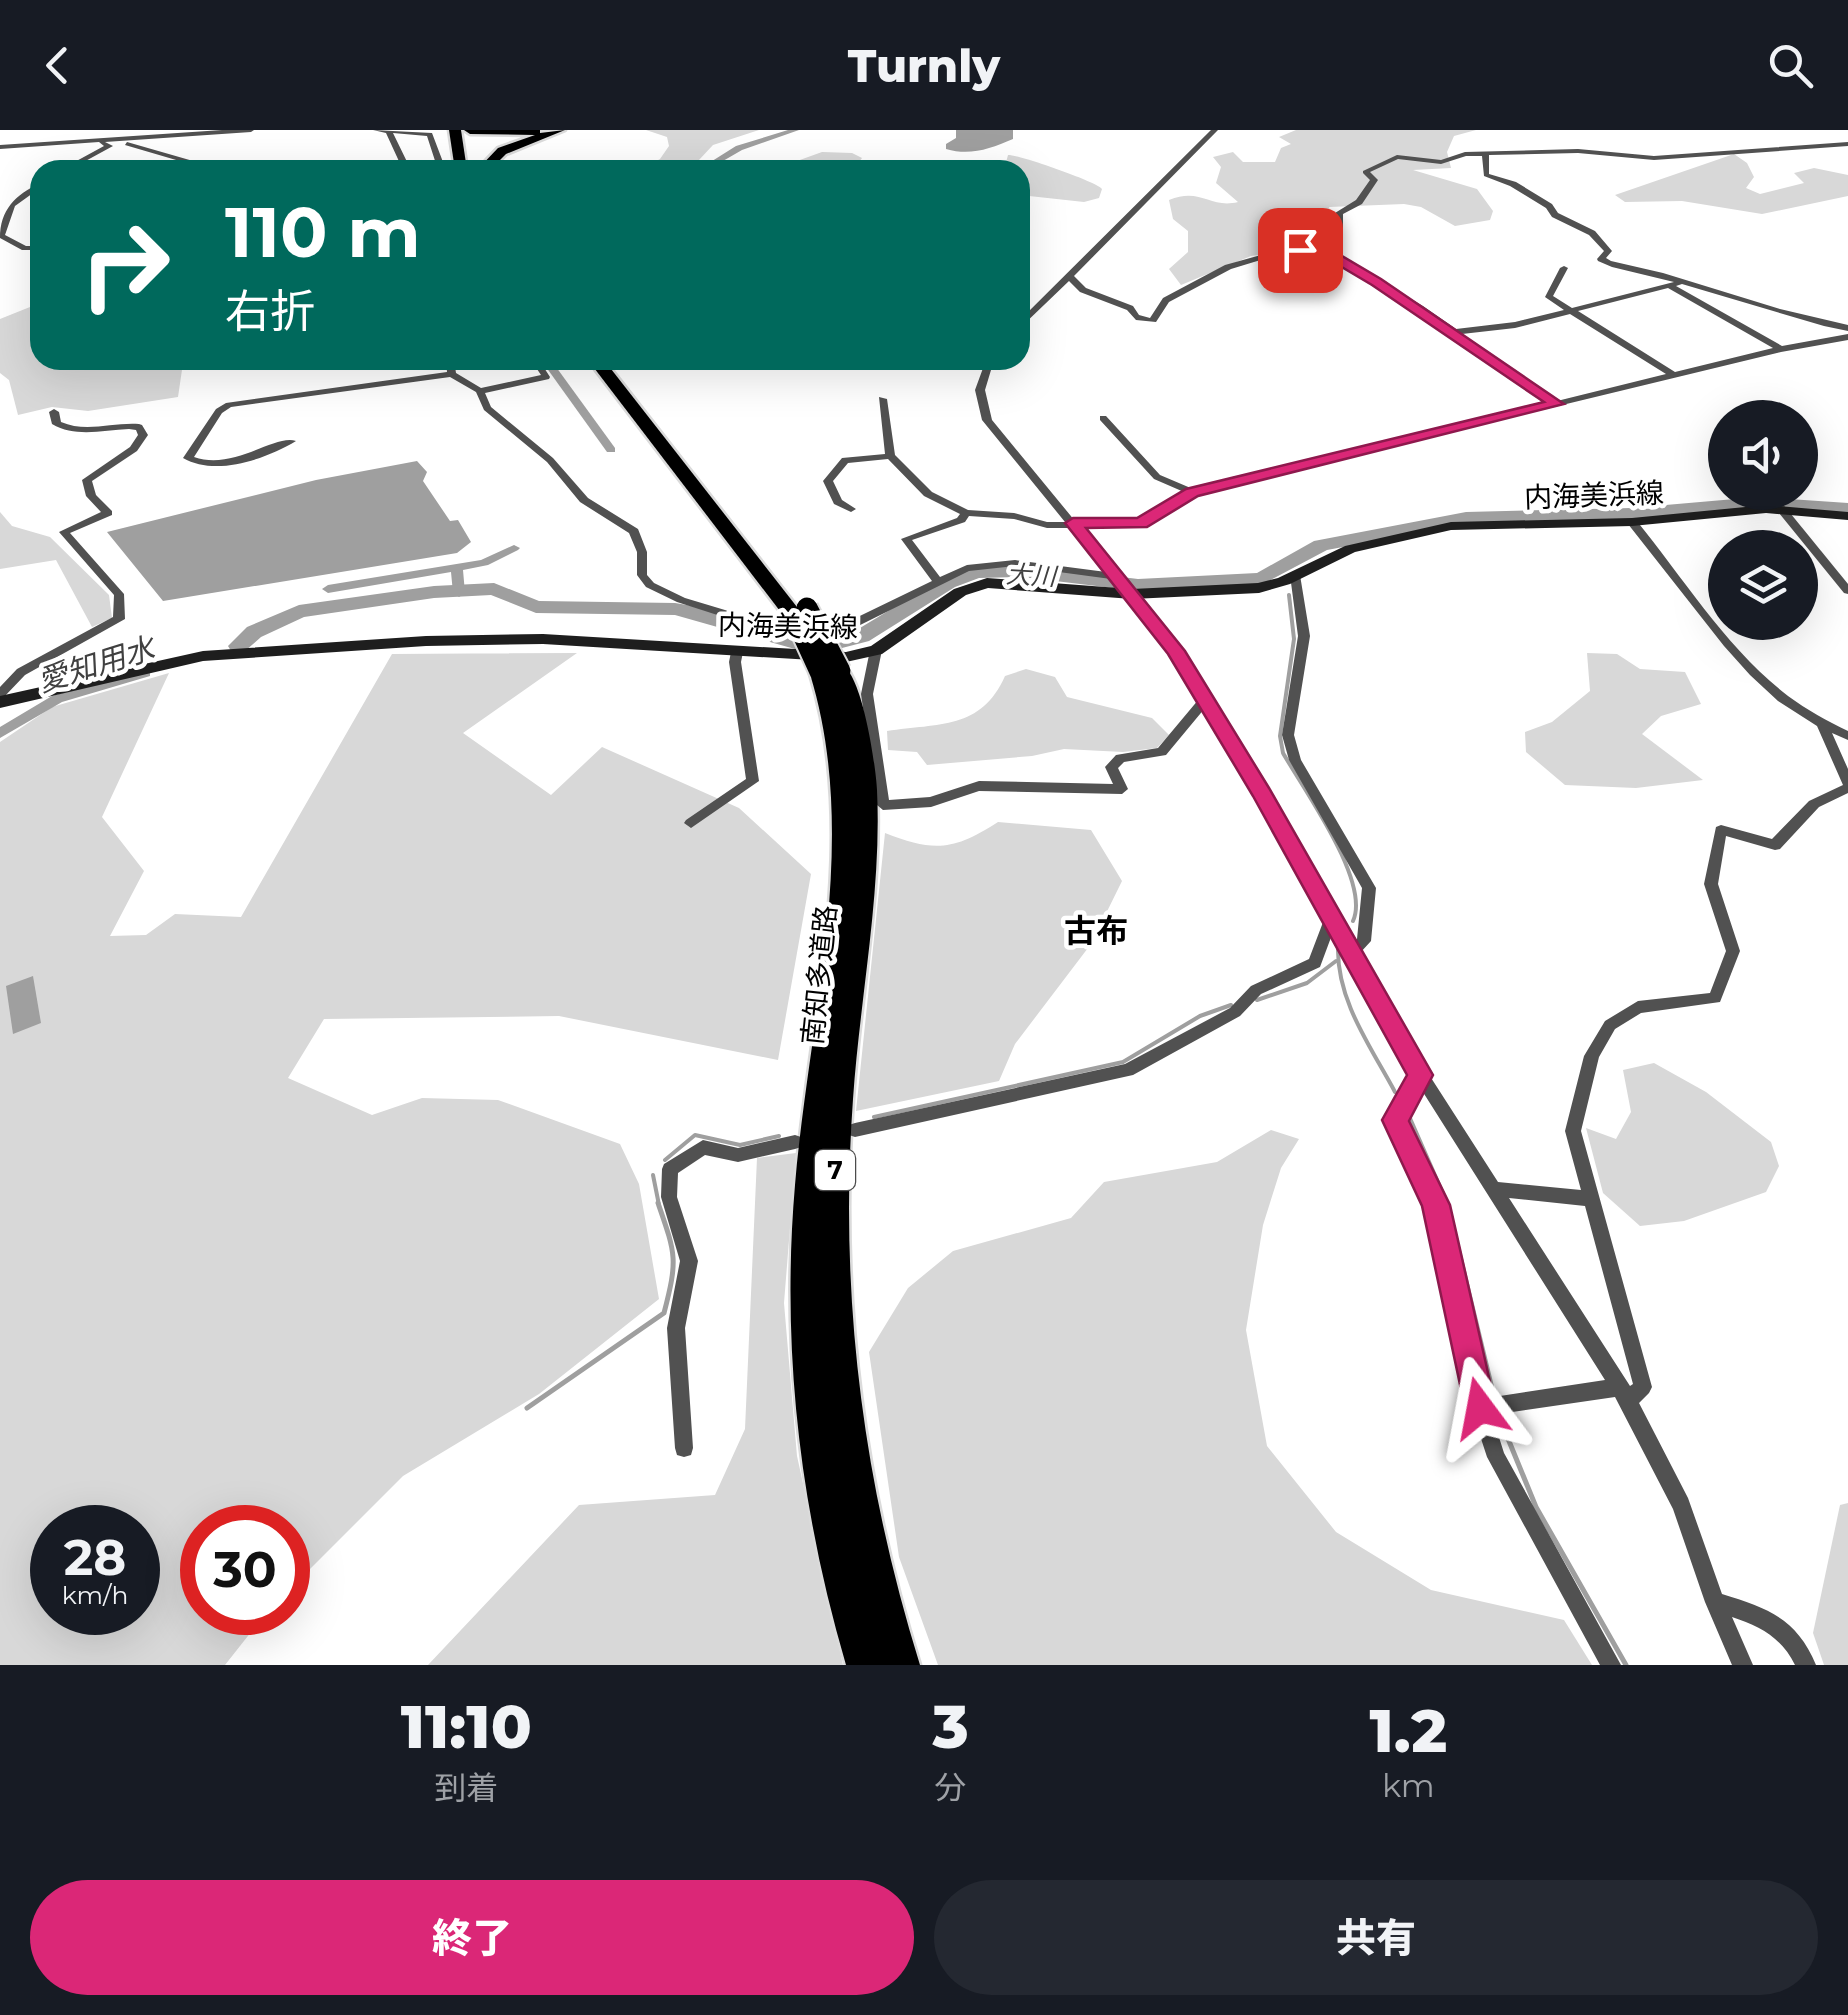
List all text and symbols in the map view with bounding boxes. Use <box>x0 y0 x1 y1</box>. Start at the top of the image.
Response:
icon: back <box>30 38 85 93</box>
text: Turnly <box>848 38 1000 93</box>
icon: search <box>1763 38 1818 93</box>
text: 110 m <box>225 189 421 275</box>
icon: right <box>60 200 190 330</box>
pin <box>1258 208 1343 293</box>
icon: arrive <box>1273 223 1328 278</box>
text: 右折 <box>225 283 315 338</box>
map controls <box>1708 400 1818 640</box>
button: sound <box>1708 400 1818 510</box>
street label: 内海美浜線 <box>1523 476 1665 514</box>
button: layers <box>1708 530 1818 640</box>
water label: 大川 <box>1005 559 1060 591</box>
street label: 内海美浜線 <box>718 608 858 644</box>
water label: 愛知用水 <box>33 628 162 700</box>
street label: 南知多道路 <box>795 904 843 1046</box>
district label: 古布 <box>1064 911 1128 950</box>
road number: 7 <box>815 1150 855 1190</box>
position arrow <box>1428 1356 1532 1460</box>
speed limit sign: 30 <box>180 1505 310 1635</box>
text: 28 <box>64 1527 126 1588</box>
text: km/h <box>62 1580 128 1610</box>
text: 11:10 <box>401 1690 532 1763</box>
text: 3 <box>932 1690 969 1763</box>
text: 1.2 <box>1369 1694 1447 1767</box>
text: km <box>1382 1766 1435 1805</box>
text: 到着 <box>434 1768 498 1807</box>
text: 分 <box>935 1768 967 1807</box>
button: 終了 <box>30 1880 914 1995</box>
button: 共有 <box>934 1880 1818 1995</box>

